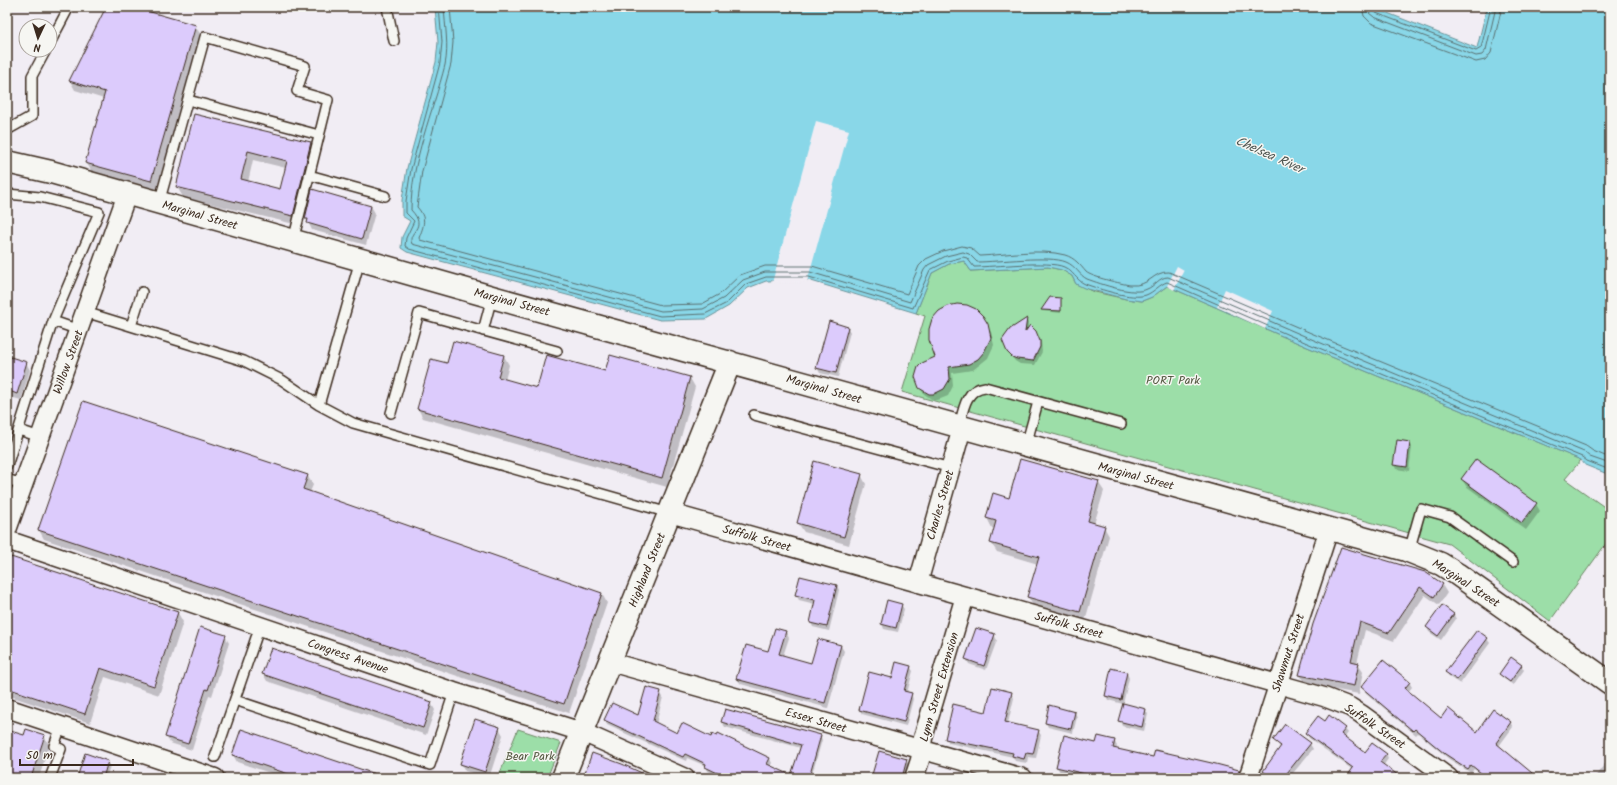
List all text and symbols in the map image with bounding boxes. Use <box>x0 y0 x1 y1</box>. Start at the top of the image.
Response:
north arrow <box>18 18 58 58</box>
text: N <box>33 38 41 56</box>
water label: Chelsea River <box>1232 131 1309 181</box>
street label: Marginal Street <box>160 196 240 235</box>
street label: Marginal Street <box>472 283 552 322</box>
street label: Willow Street <box>48 327 89 397</box>
street label: Marginal Street <box>784 370 864 409</box>
park label: PORT Park <box>1146 371 1200 390</box>
street label: Marginal Street <box>1096 457 1176 496</box>
street label: Charles Street <box>921 468 960 542</box>
street label: Suffolk Street <box>720 520 794 557</box>
street label: Highland Street <box>624 530 671 610</box>
street label: Marginal Street <box>1428 554 1504 613</box>
street label: Suffolk Street <box>1032 607 1106 644</box>
street label: Shawmut Street <box>1267 611 1310 695</box>
street label: Lynn Street Extension <box>915 630 964 744</box>
street label: Congress Avenue <box>305 634 391 679</box>
street label: Suffolk Street <box>1340 699 1410 754</box>
street label: Essex Street <box>783 703 849 738</box>
scale bar <box>20 741 133 767</box>
text: 50 m <box>26 746 53 765</box>
park label: Bear Park <box>505 747 555 766</box>

